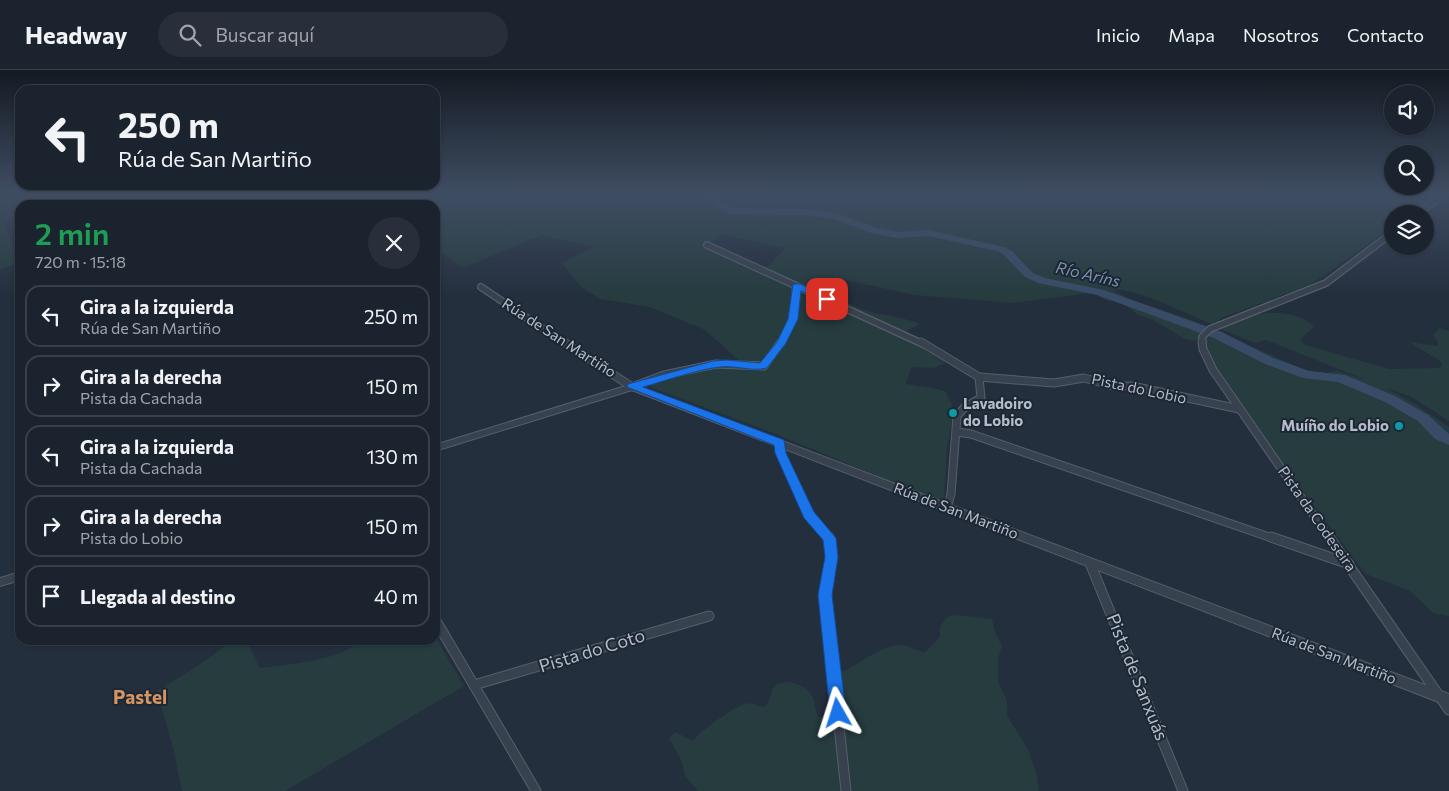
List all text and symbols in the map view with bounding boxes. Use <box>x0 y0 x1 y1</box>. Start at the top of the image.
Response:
search box <box>158 12 508 57</box>
text: Headway <box>25 20 128 49</box>
icon: search <box>176 21 204 49</box>
text: Buscar aquí <box>216 23 314 46</box>
text: Inicio <box>1096 24 1140 46</box>
text: Mapa <box>1168 24 1215 46</box>
text: Nosotros <box>1243 24 1319 46</box>
text: Contacto <box>1347 24 1424 46</box>
map controls <box>1384 85 1434 255</box>
button: sound <box>1384 85 1434 135</box>
text: 250 m <box>118 102 219 145</box>
icon: left <box>35 105 100 170</box>
text: Rúa de San Martiño <box>118 145 312 172</box>
button: search <box>1384 145 1434 195</box>
button: layers <box>1384 205 1434 255</box>
text: 2 min <box>35 214 109 251</box>
button: close <box>368 217 420 269</box>
text: 720 m · 15:18 <box>35 252 126 271</box>
water label: Río Aríns <box>1054 257 1122 290</box>
pin <box>806 278 848 320</box>
icon: arrive <box>813 285 841 313</box>
street label: Rúa de San Martiño <box>499 294 620 381</box>
text: Gira a la izquierda <box>80 295 234 318</box>
icon: left <box>37 302 65 330</box>
text: 250 m <box>364 305 418 328</box>
text: Rúa de San Martiño <box>80 318 221 337</box>
text: Gira a la derecha <box>80 365 222 388</box>
street label: Pista do Lobio <box>1090 369 1188 407</box>
icon: right <box>37 372 65 400</box>
text: 150 m <box>366 375 418 398</box>
text: Pista da Cachada <box>80 388 202 407</box>
place label: Lavadoiro do Lobio <box>963 394 1032 429</box>
marker: Lavadoiro do Lobio <box>947 407 959 419</box>
place label: Muíño do Lobio <box>1281 416 1389 434</box>
marker: Muíño do Lobio <box>1393 420 1405 432</box>
text: Gira a la izquierda <box>80 435 234 458</box>
icon: left <box>37 442 65 470</box>
text: 130 m <box>366 445 418 468</box>
text: Pista da Cachada <box>80 458 202 477</box>
street label: Pista da Codeseira <box>1275 462 1361 575</box>
street label: Rúa de San Martiño <box>891 478 1021 542</box>
text: Gira a la derecha <box>80 505 222 528</box>
icon: right <box>37 512 65 540</box>
text: 150 m <box>366 515 418 538</box>
text: Pista do Lobio <box>80 528 183 547</box>
icon: arrive <box>37 582 65 610</box>
text: Llegada al destino <box>80 585 236 608</box>
text: 40 m <box>374 585 418 608</box>
street label: Pista de Sanxuás <box>1102 610 1173 743</box>
street label: Pista do Coto <box>536 623 647 677</box>
street label: Rúa de San Martiño <box>1269 623 1399 687</box>
district label: Pastel <box>113 685 167 708</box>
position arrow <box>811 686 863 738</box>

